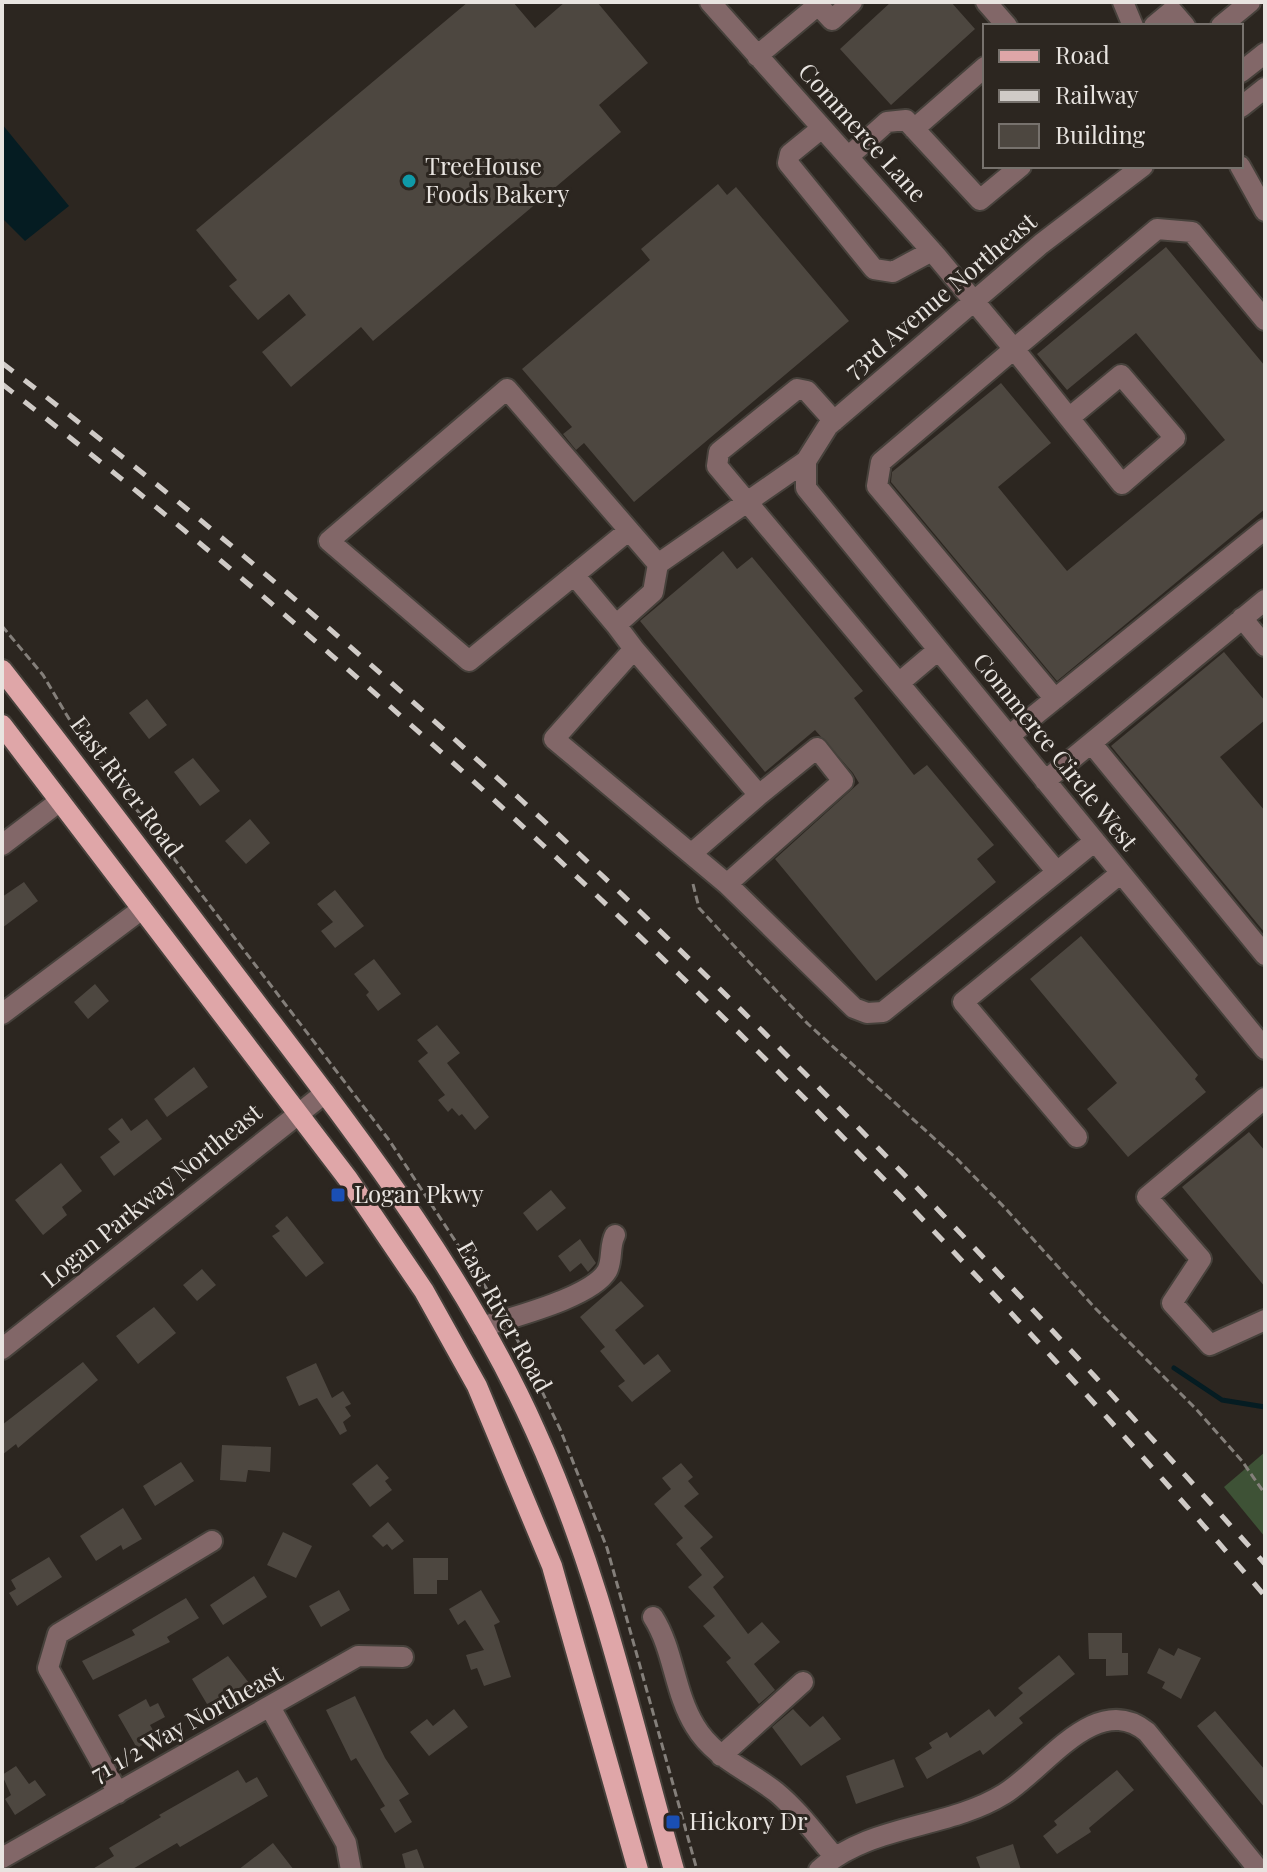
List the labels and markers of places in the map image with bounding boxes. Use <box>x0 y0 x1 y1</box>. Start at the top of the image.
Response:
place label: TreeHouse Foods Bakery <box>425 149 569 209</box>
marker: TreeHouse Foods Bakery <box>400 172 418 190</box>
place label: Logan Pkwy <box>354 1177 484 1209</box>
marker: Logan Pkwy <box>329 1186 347 1204</box>
place label: Hickory Dr <box>689 1804 808 1836</box>
marker: Hickory Dr <box>664 1813 682 1831</box>

